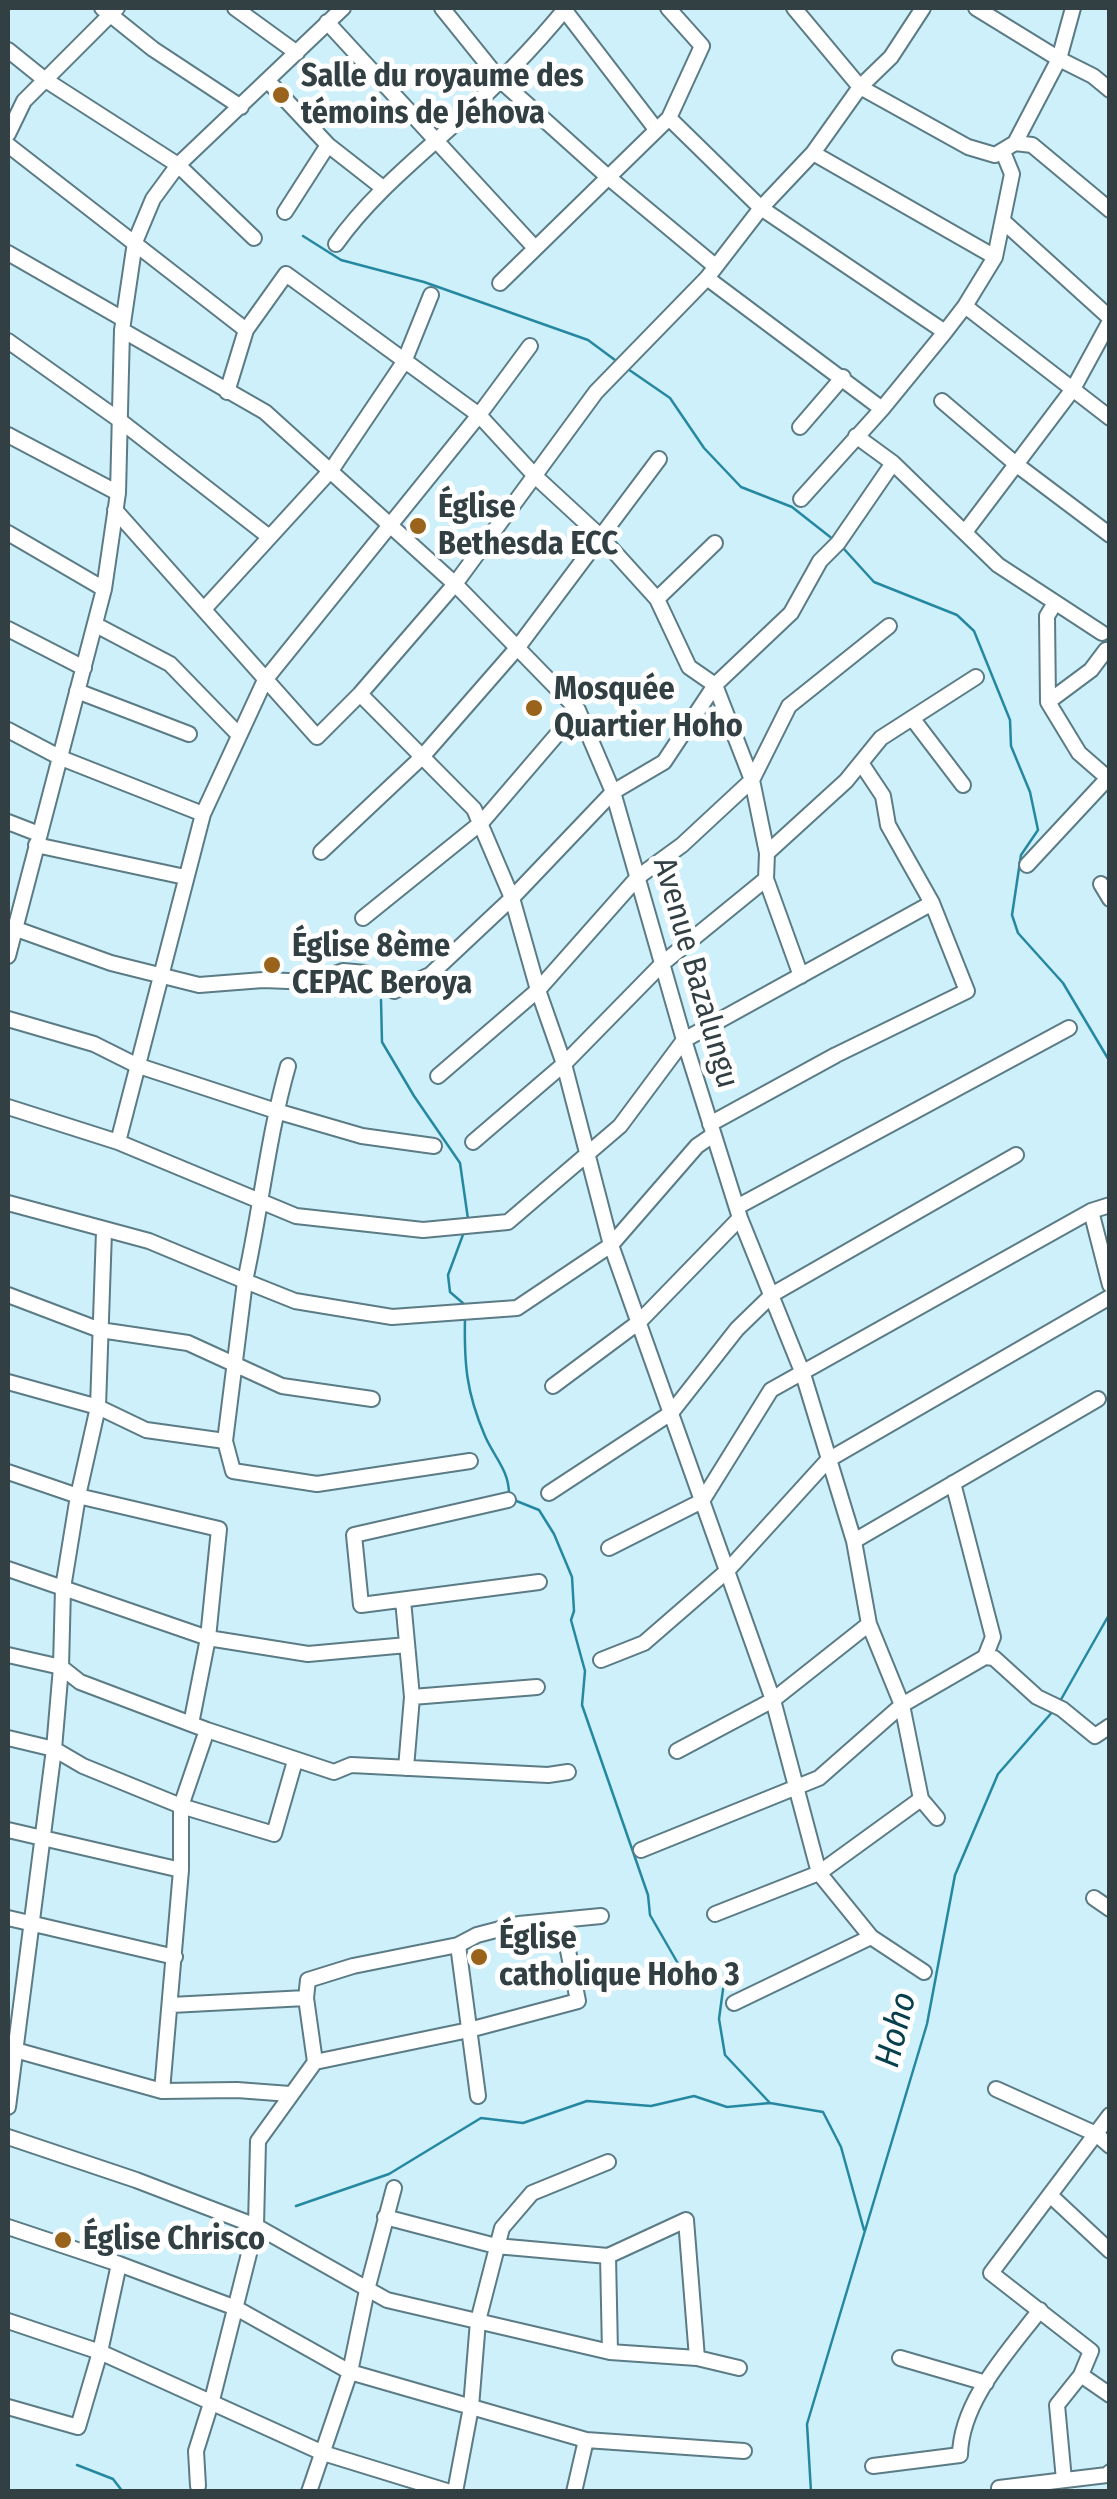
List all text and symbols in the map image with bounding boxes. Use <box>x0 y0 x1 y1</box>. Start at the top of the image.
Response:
place label: Salle du royaume des témoins de Jéhova <box>301 58 584 133</box>
marker: Salle du royaume des témoins de Jéhova <box>270 84 292 106</box>
place label: Église Bethesda ECC <box>438 489 618 564</box>
marker: Église Bethesda ECC <box>407 515 429 537</box>
place label: Mosquée Quartier Hoho <box>554 671 743 746</box>
marker: Mosquée Quartier Hoho <box>523 697 545 719</box>
street label: Avenue Bazalungu <box>644 853 746 1093</box>
place label: Église 8ème CEPAC Beroya <box>292 928 472 1003</box>
marker: Église 8ème CEPAC Beroya <box>261 954 283 976</box>
place label: Église catholique Hoho 3 <box>499 1920 740 1995</box>
marker: Église catholique Hoho 3 <box>468 1946 490 1968</box>
water label: Hoho <box>867 1988 927 2072</box>
place label: Église Chrisco <box>83 2221 265 2259</box>
marker: Église Chrisco <box>52 2229 74 2251</box>

